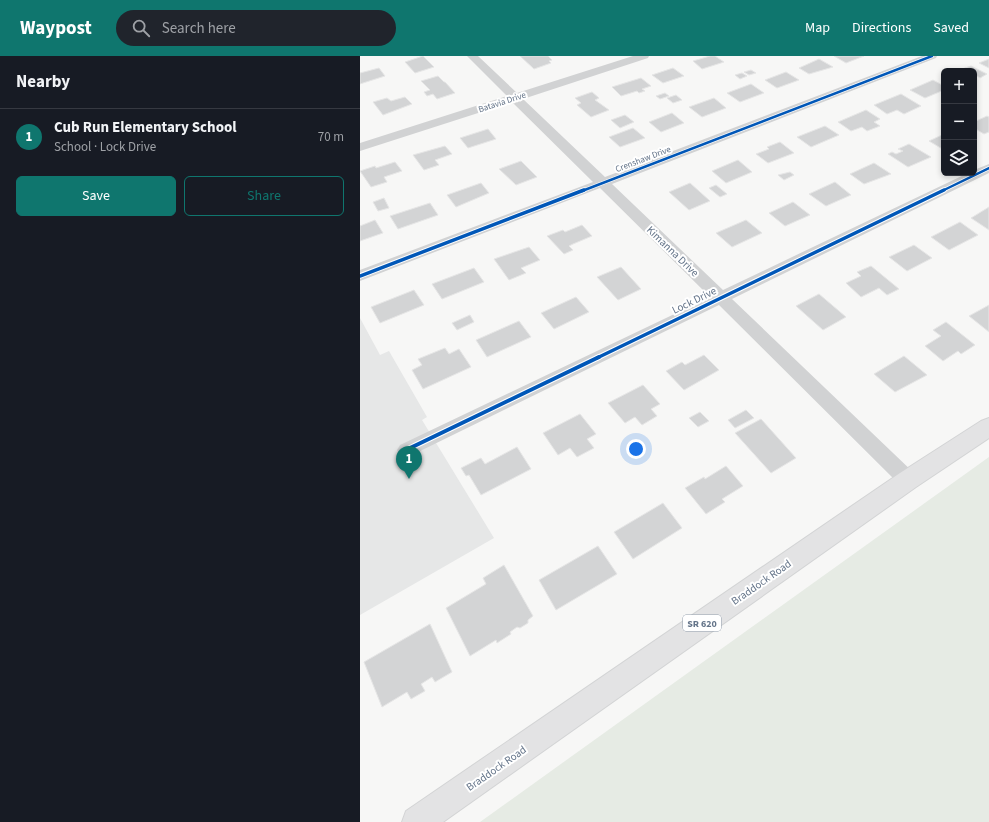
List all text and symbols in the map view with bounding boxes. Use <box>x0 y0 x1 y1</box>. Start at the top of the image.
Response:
search box <box>116 10 396 46</box>
text: Waypost <box>20 15 92 42</box>
icon: search <box>130 17 152 39</box>
text: Search here <box>162 18 236 39</box>
text: Map <box>805 18 830 38</box>
text: Directions <box>852 18 911 38</box>
text: Saved <box>933 18 969 38</box>
map controls <box>941 68 977 176</box>
button: + <box>941 68 977 104</box>
text: Nearby <box>16 70 70 94</box>
street label: Batavia Drive <box>477 89 528 116</box>
button: − <box>941 104 977 140</box>
text: Cub Run Elementary School <box>54 117 237 138</box>
text: 1 <box>26 128 32 146</box>
text: 70 m <box>318 128 344 146</box>
text: School · Lock Drive <box>54 138 156 156</box>
button: layers <box>941 140 977 176</box>
street label: Crenshaw Drive <box>614 143 673 176</box>
button: Save <box>16 176 176 216</box>
button: Share <box>184 176 344 216</box>
street label: Kimanna Drive <box>643 223 702 281</box>
street label: Lock Drive <box>670 283 719 318</box>
your location <box>626 439 646 459</box>
pin: 1 <box>396 446 422 479</box>
street label: Braddock Road <box>728 556 794 609</box>
road number: SR 620 <box>683 615 721 631</box>
street label: Braddock Road <box>463 742 529 795</box>

